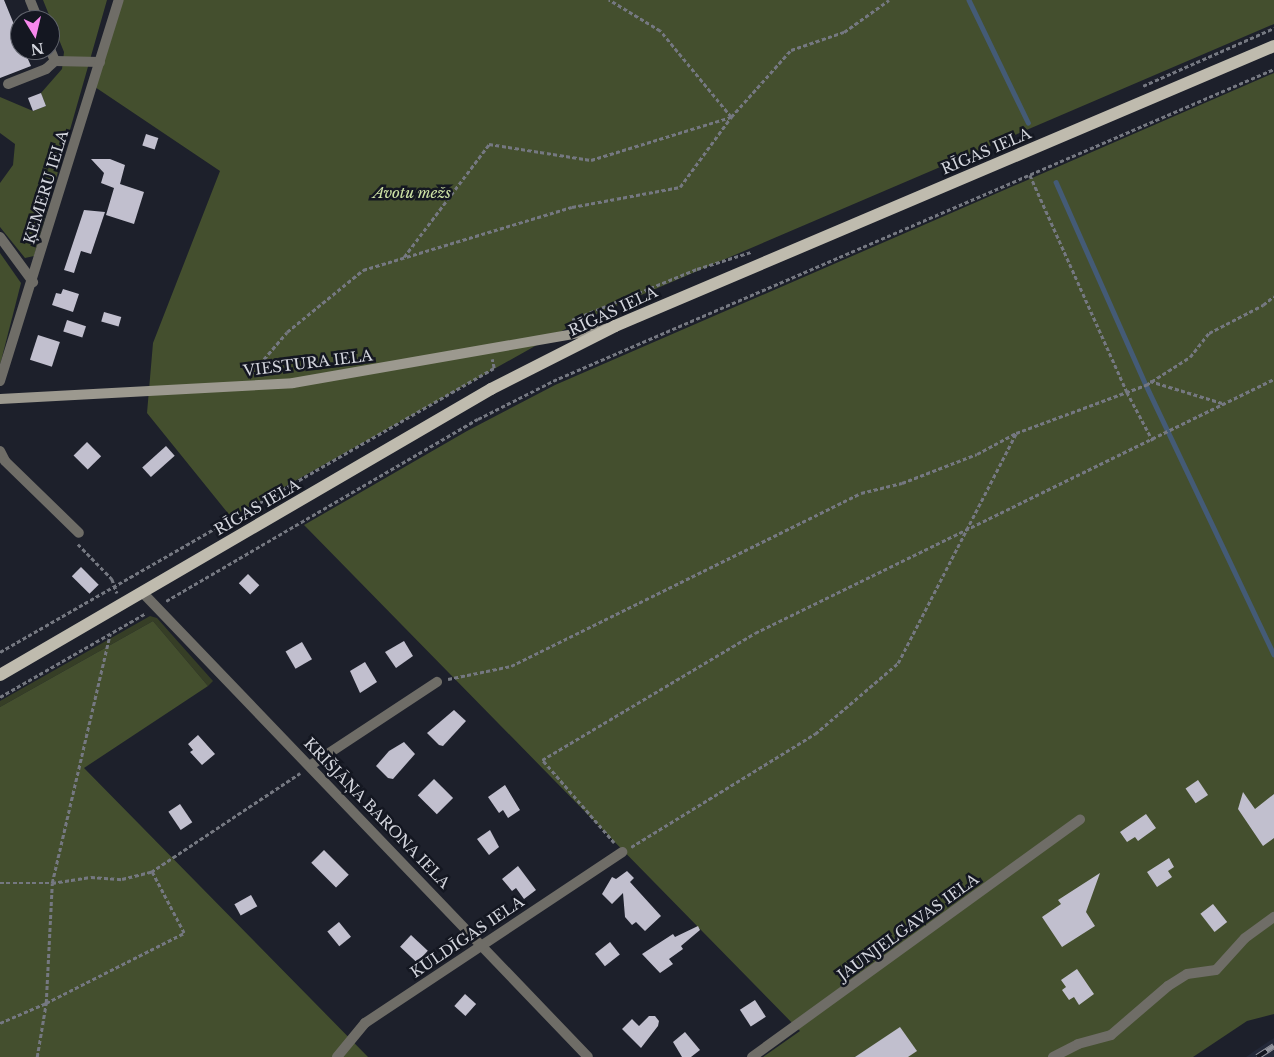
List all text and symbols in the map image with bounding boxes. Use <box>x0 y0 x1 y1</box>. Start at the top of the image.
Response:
north arrow <box>10 10 60 60</box>
text: N <box>29 39 45 59</box>
street label: RĪGAS IELA <box>938 124 1034 178</box>
street label: ĶEMERU IELA <box>20 128 72 246</box>
park label: Avotu mežs <box>373 184 451 202</box>
street label: RĪGAS IELA <box>566 283 660 339</box>
street label: VIESTURA IELA <box>242 346 374 380</box>
street label: RĪGAS IELA <box>211 475 303 539</box>
street label: KRIŠJĀŅA BARONA IELA <box>300 734 454 892</box>
street label: JAUNJELGAVAS IELA <box>834 870 982 984</box>
street label: KULDĪGAS IELA <box>407 892 527 982</box>

